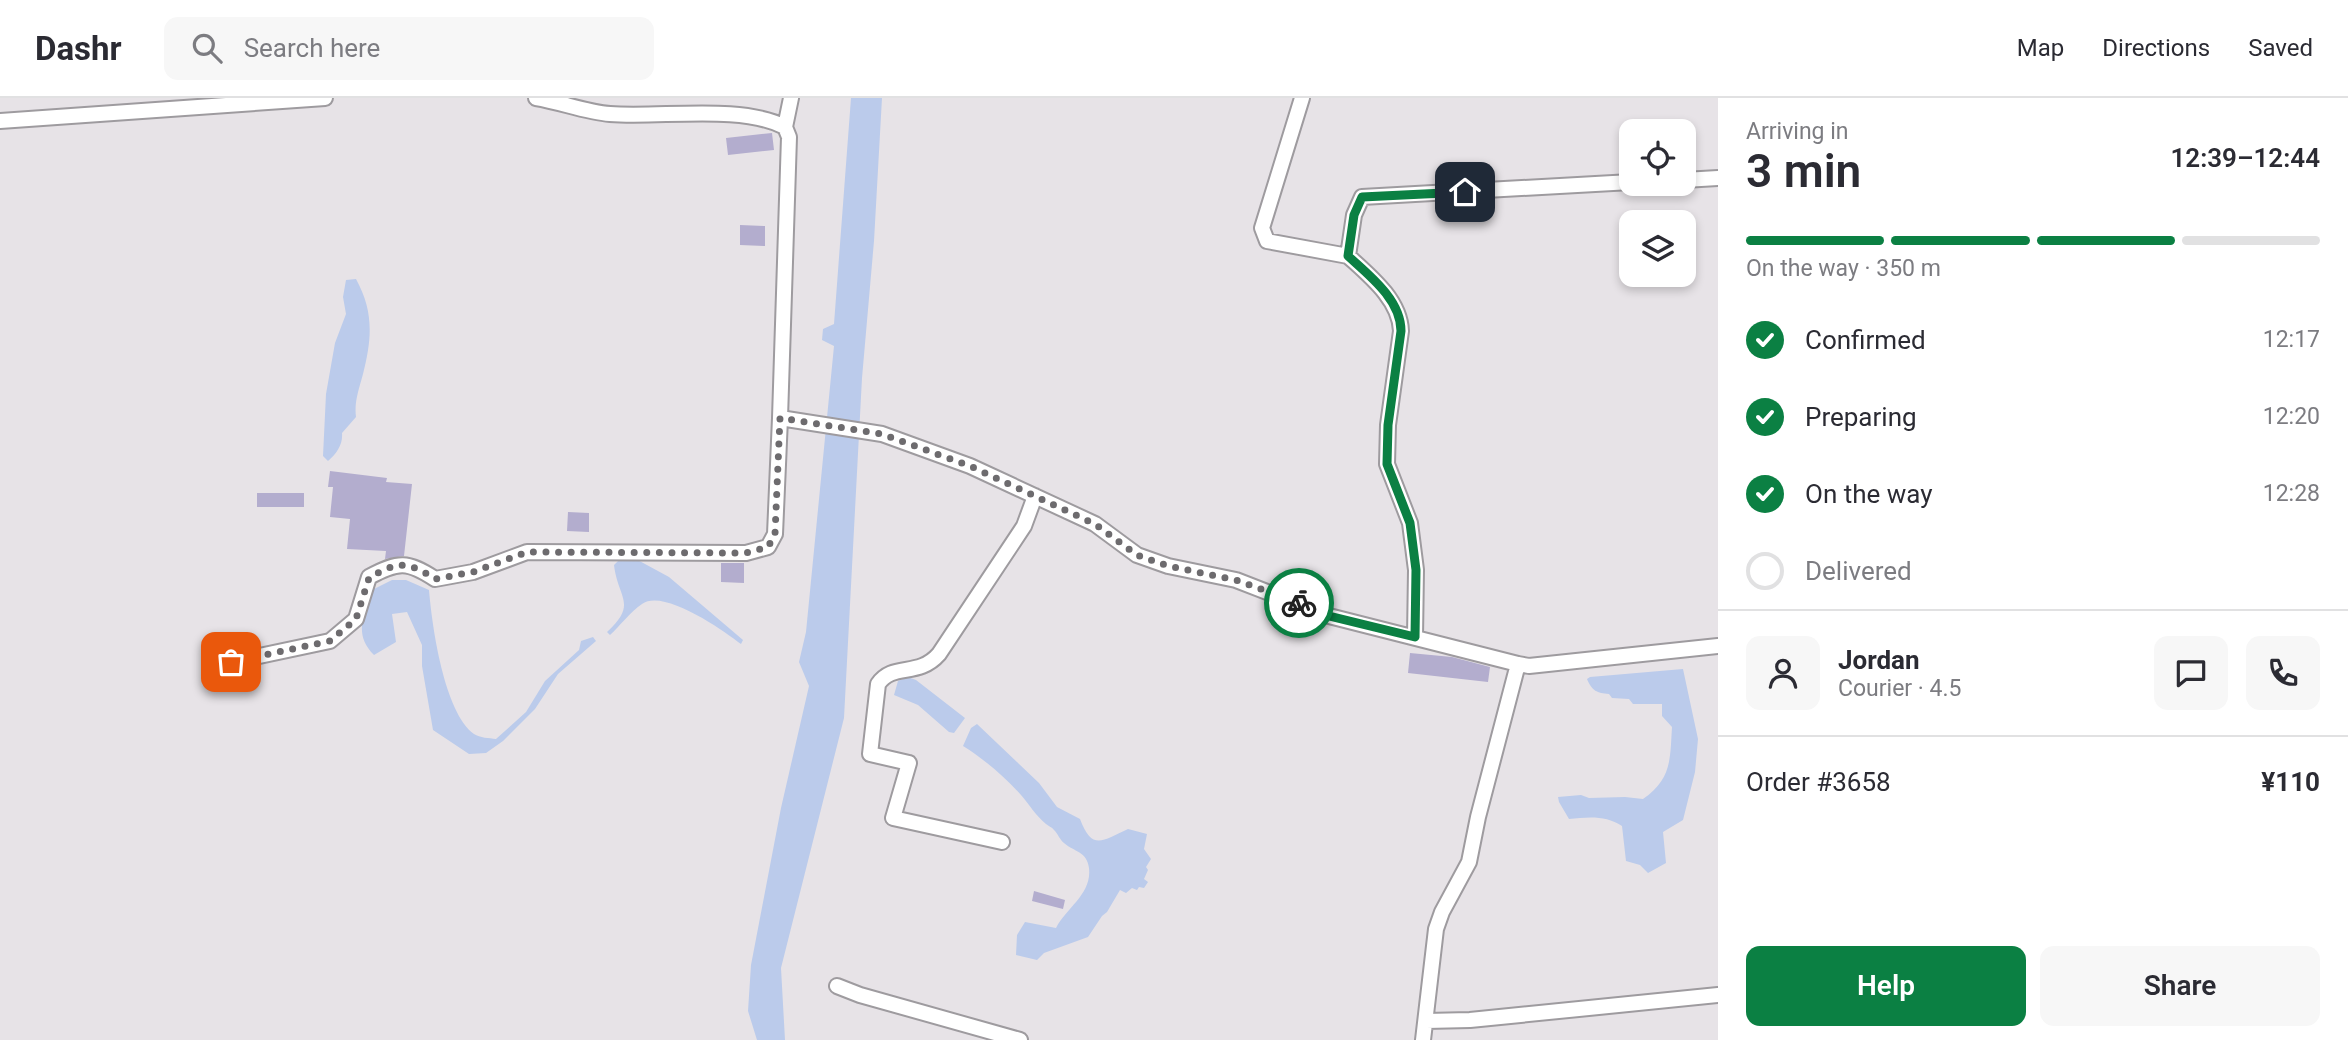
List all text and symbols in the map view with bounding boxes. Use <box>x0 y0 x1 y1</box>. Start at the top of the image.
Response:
search box <box>164 17 654 80</box>
text: Dashr <box>35 29 122 68</box>
icon: search <box>188 29 226 67</box>
text: Search here <box>244 33 380 63</box>
text: Map <box>2017 34 2064 62</box>
text: Directions <box>2102 34 2210 62</box>
text: Saved <box>2248 34 2313 62</box>
text: Arriving in <box>1746 118 1849 145</box>
map controls <box>1619 119 1696 287</box>
button: locate <box>1619 119 1696 196</box>
text: 12:39–12:44 <box>2170 143 2320 173</box>
text: 3 min <box>1746 144 1861 198</box>
pin <box>1435 162 1495 222</box>
icon: home <box>1446 173 1484 211</box>
button: layers <box>1619 210 1696 287</box>
text: On the way · 350 m <box>1746 255 1941 282</box>
icon: check <box>1746 321 1784 359</box>
text: Confirmed <box>1805 325 1926 355</box>
text: 12:17 <box>2263 326 2320 353</box>
icon: check <box>1746 398 1784 436</box>
text: Preparing <box>1805 402 1917 432</box>
text: 12:20 <box>2263 403 2320 430</box>
icon: check <box>1746 475 1784 513</box>
text: On the way <box>1805 479 1933 509</box>
text: 12:28 <box>2263 480 2320 507</box>
text: Delivered <box>1805 556 1912 586</box>
courier <box>1264 568 1334 638</box>
icon: bike <box>1280 584 1318 622</box>
pin <box>201 632 261 692</box>
button: person <box>1746 636 1820 710</box>
button: chat <box>2154 636 2228 710</box>
button: phone <box>2246 636 2320 710</box>
icon: bag <box>212 643 250 681</box>
text: Jordan <box>1838 645 1920 675</box>
text: Courier · 4.5 <box>1838 675 1961 702</box>
text: Order #3658 <box>1746 767 1891 797</box>
text: ¥110 <box>2261 767 2320 797</box>
button: Help <box>1746 946 2026 1026</box>
button: Share <box>2040 946 2320 1026</box>

